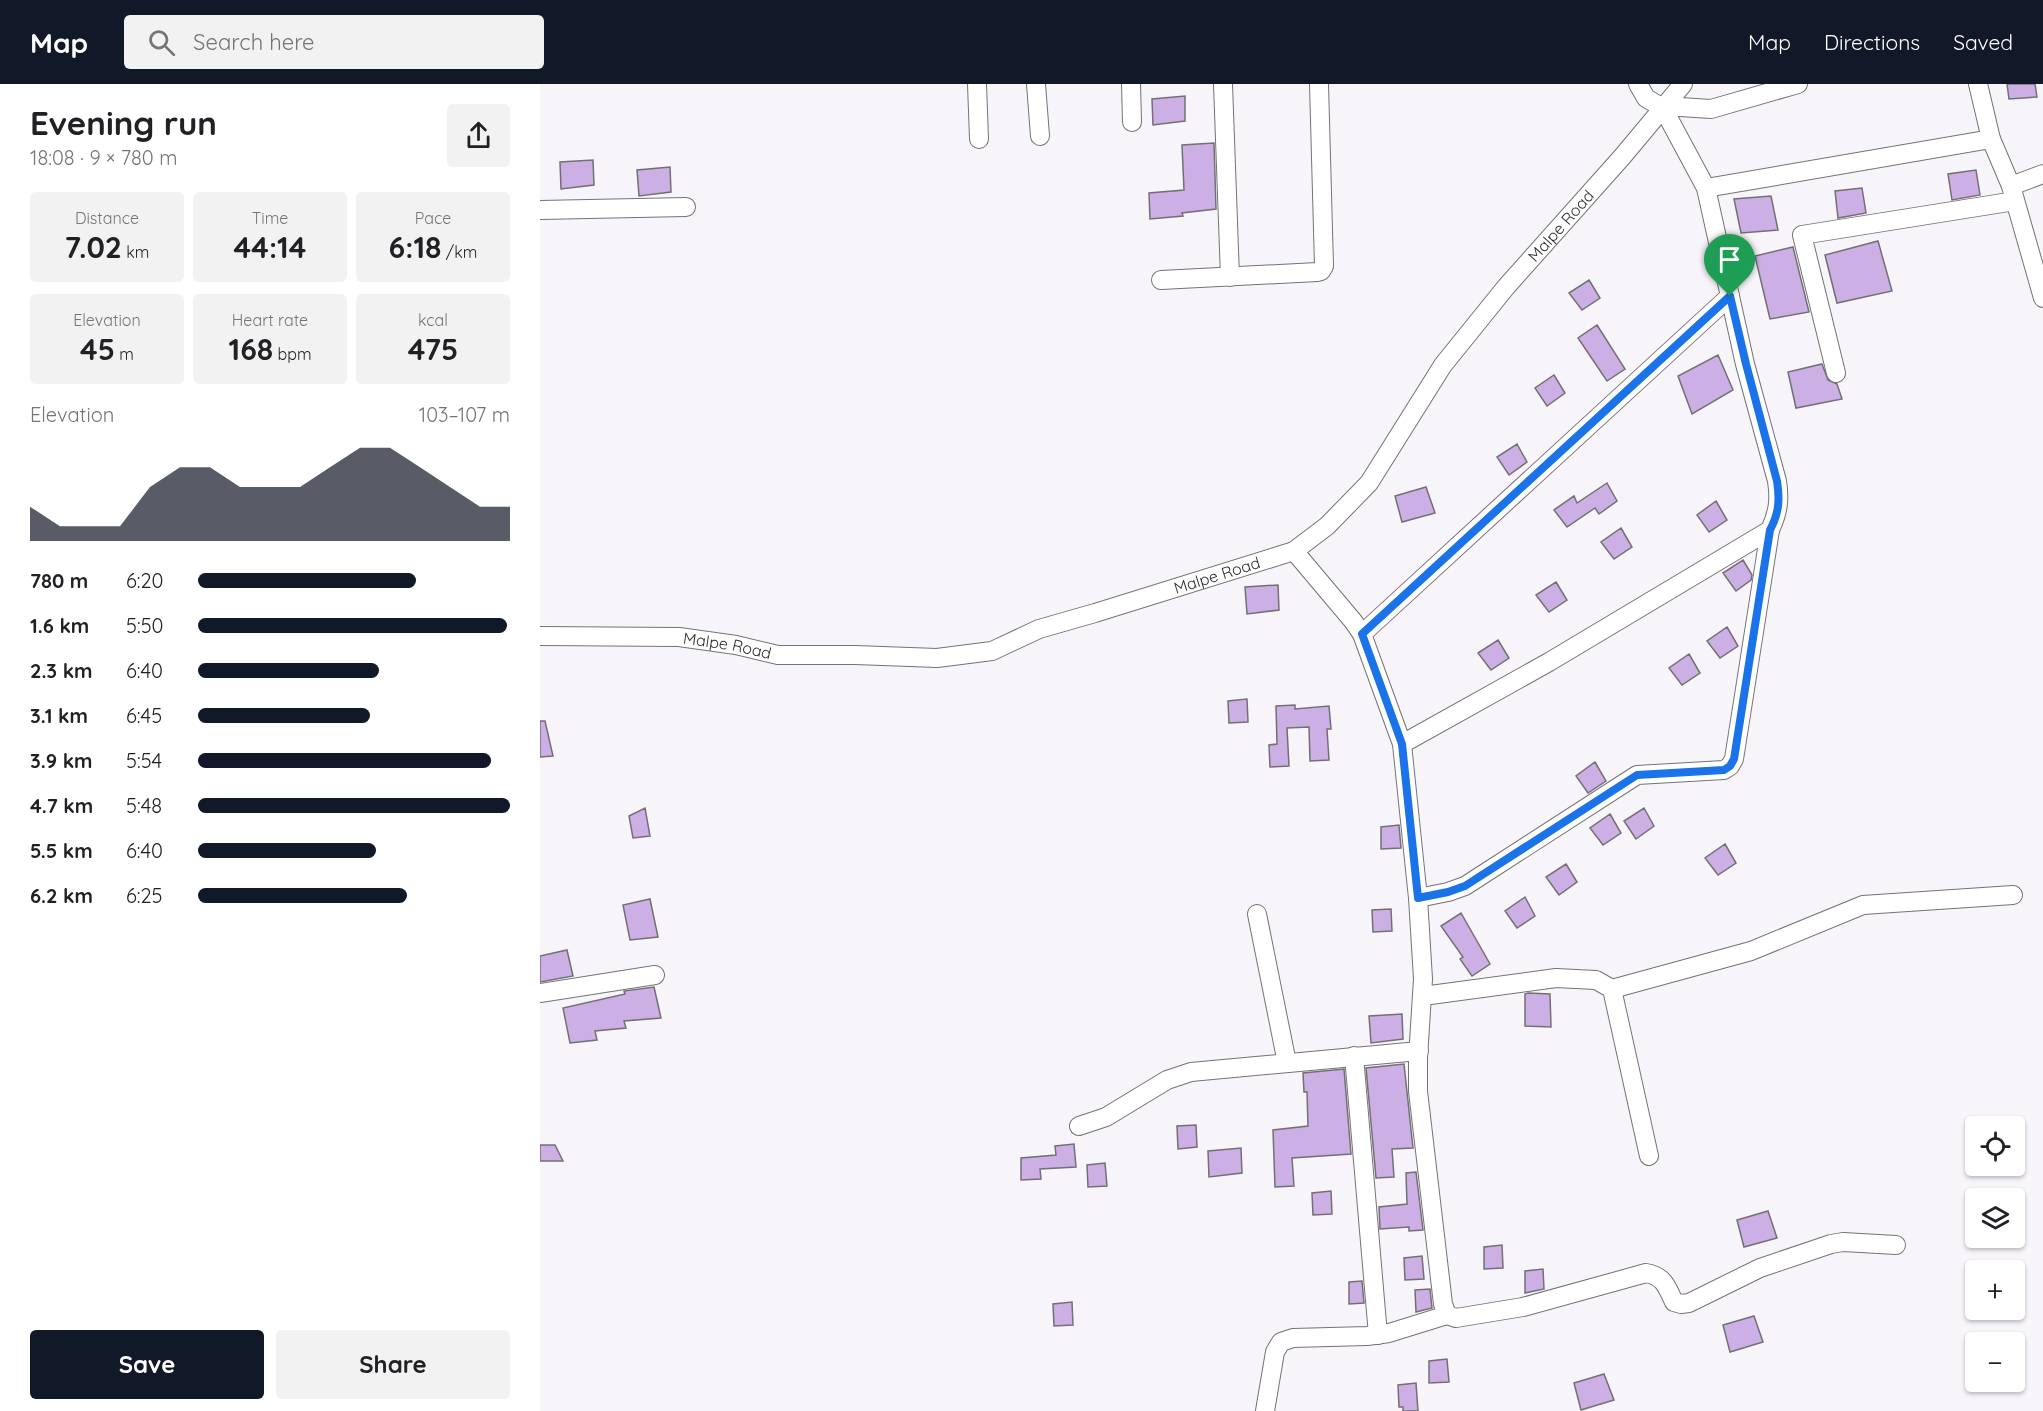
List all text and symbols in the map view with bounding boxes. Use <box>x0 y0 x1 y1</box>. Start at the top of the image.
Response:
search box <box>124 15 544 69</box>
text: Map <box>30 25 88 60</box>
icon: search <box>145 26 178 59</box>
text: Search here <box>193 28 315 56</box>
text: Map <box>1748 29 1791 55</box>
text: Directions <box>1824 29 1920 55</box>
text: Saved <box>1953 29 2013 55</box>
text: Evening run <box>30 102 217 143</box>
button: share <box>447 104 510 167</box>
text: 18:08 · 9 × 780 m <box>30 145 177 170</box>
street label: Malpe Road <box>1523 186 1598 266</box>
text: Distance <box>75 208 139 228</box>
text: Time <box>252 208 288 228</box>
text: Pace <box>415 208 451 228</box>
text: 7.02 <box>65 228 122 266</box>
text: 44:14 <box>234 228 306 266</box>
text: 6:18 <box>389 228 442 266</box>
pin <box>1704 234 1755 296</box>
text: km <box>122 242 149 262</box>
text: /km <box>442 242 477 262</box>
icon: arrive <box>1713 243 1746 276</box>
text: Elevation <box>73 310 141 330</box>
text: Heart rate <box>232 310 308 330</box>
text: kcal <box>418 310 448 330</box>
text: 45 <box>80 330 115 368</box>
text: 168 <box>228 330 273 368</box>
text: 475 <box>408 330 458 368</box>
text: m <box>115 344 134 364</box>
text: bpm <box>273 344 312 364</box>
text: Elevation <box>30 402 114 427</box>
text: 103–107 m <box>419 402 510 427</box>
street label: Malpe Road <box>1171 552 1263 598</box>
text: 780 m <box>30 568 88 593</box>
text: 6:20 <box>126 568 163 593</box>
text: 1.6 km <box>30 613 89 638</box>
text: 5:50 <box>126 613 163 638</box>
street label: Malpe Road <box>682 628 774 663</box>
text: 2.3 km <box>30 658 93 683</box>
text: 6:40 <box>126 658 163 683</box>
text: 3.1 km <box>30 703 88 728</box>
text: 6:45 <box>126 703 162 728</box>
text: 3.9 km <box>30 748 93 773</box>
text: 5:54 <box>126 748 162 773</box>
text: 4.7 km <box>30 793 93 818</box>
text: 5:48 <box>126 793 162 818</box>
text: 5.5 km <box>30 838 93 863</box>
text: 6:40 <box>126 838 163 863</box>
text: 6.2 km <box>30 883 93 908</box>
text: 6:25 <box>126 883 162 908</box>
map controls <box>1965 1116 2025 1392</box>
button: locate <box>1965 1116 2025 1176</box>
button: layers <box>1965 1188 2025 1248</box>
button: + <box>1965 1260 2025 1320</box>
button: Save <box>30 1330 264 1399</box>
button: Share <box>276 1330 510 1399</box>
button: − <box>1965 1332 2025 1392</box>

